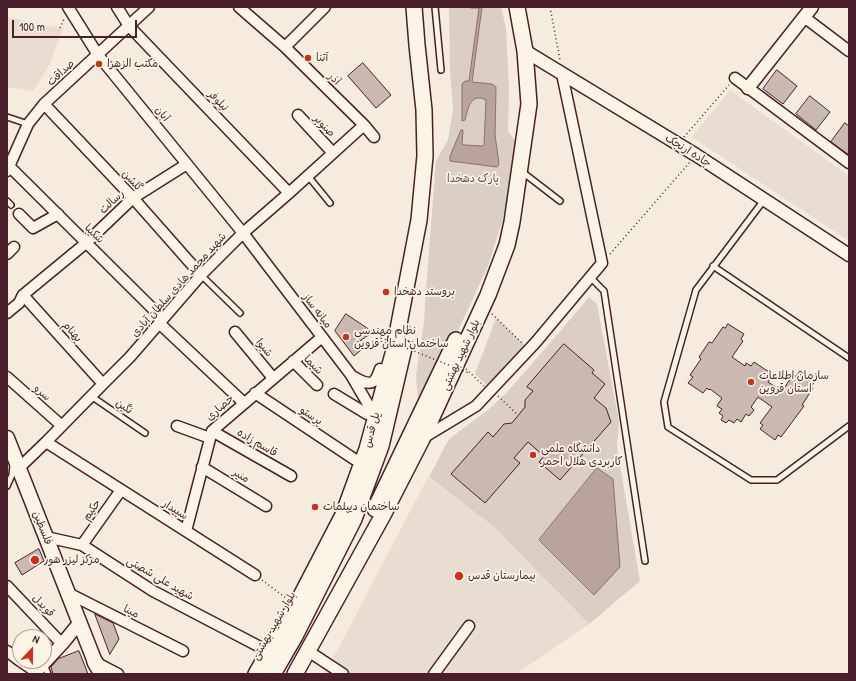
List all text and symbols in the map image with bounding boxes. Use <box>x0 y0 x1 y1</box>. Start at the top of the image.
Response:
scale bar <box>14 12 139 38</box>
text: 100 m <box>19 18 45 35</box>
place label: آتنا <box>316 51 328 65</box>
marker: آتنا <box>303 53 313 63</box>
street label: صداقت <box>45 57 77 89</box>
place label: مکتب الزهرا <box>107 57 158 71</box>
marker: مکتب الزهرا <box>94 59 104 69</box>
street label: آذر <box>325 70 343 88</box>
street label: نیلوفر <box>205 88 231 114</box>
street label: آبان <box>152 104 172 124</box>
street label: صنوبر <box>310 112 338 140</box>
street label: جاده ارنجک <box>663 132 713 170</box>
street label: گلشن <box>119 168 145 194</box>
park label: پارک دهخدا <box>447 172 499 186</box>
street label: رسالت <box>97 187 127 217</box>
street label: شکیبا <box>82 222 106 246</box>
street label: شهید محمد هادی سلطان آبادی <box>129 230 229 340</box>
place label: بروستد دهخدا <box>394 285 455 299</box>
marker: بروستد دهخدا <box>381 287 391 297</box>
street label: میانه ساز <box>300 291 334 331</box>
street label: بلوار شهید بهشتی <box>439 317 483 393</box>
street label: بهنام <box>59 319 85 345</box>
place label: نظام مهندسی ساختمان استان قزوین <box>354 324 448 350</box>
marker: نظام مهندسی ساختمان استان قزوین <box>341 332 351 342</box>
street label: شیوا <box>253 336 275 360</box>
street label: شیما <box>301 353 325 377</box>
place label: سازمان اطلاعات استان قزوین <box>759 369 829 395</box>
marker: سازمان اطلاعات استان قزوین <box>746 377 756 387</box>
street label: سرو <box>31 382 53 404</box>
street label: حصاری <box>203 392 237 424</box>
street label: نگین <box>113 397 135 417</box>
street label: پرستو <box>297 404 325 428</box>
street label: پل قدس <box>361 411 383 449</box>
street label: قاسم زاده <box>234 426 280 460</box>
place label: دانشگاه علمی کاربردی هلال احمر <box>541 442 622 468</box>
marker: دانشگاه علمی کاربردی هلال احمر <box>528 450 538 460</box>
street label: منیر <box>230 466 252 486</box>
street label: حکیم <box>80 497 104 523</box>
street label: سپیدار <box>160 497 190 523</box>
place label: ساختمان دیپلمات <box>323 500 400 514</box>
marker: ساختمان دیپلمات <box>310 502 320 512</box>
street label: فلسطین <box>29 509 55 547</box>
place label: مرکز لیزر هور <box>44 553 100 567</box>
marker: مرکز لیزر هور <box>29 554 41 566</box>
street label: شهید علی شصتی <box>124 555 196 603</box>
place label: بیمارستان قدس <box>468 569 536 583</box>
marker: بیمارستان قدس <box>453 570 465 582</box>
street label: بلوار شهید بهشتی <box>249 589 299 663</box>
street label: قویدل <box>29 592 57 620</box>
street label: مینا <box>121 602 141 622</box>
north arrow <box>12 629 52 669</box>
text: N <box>31 631 41 646</box>

